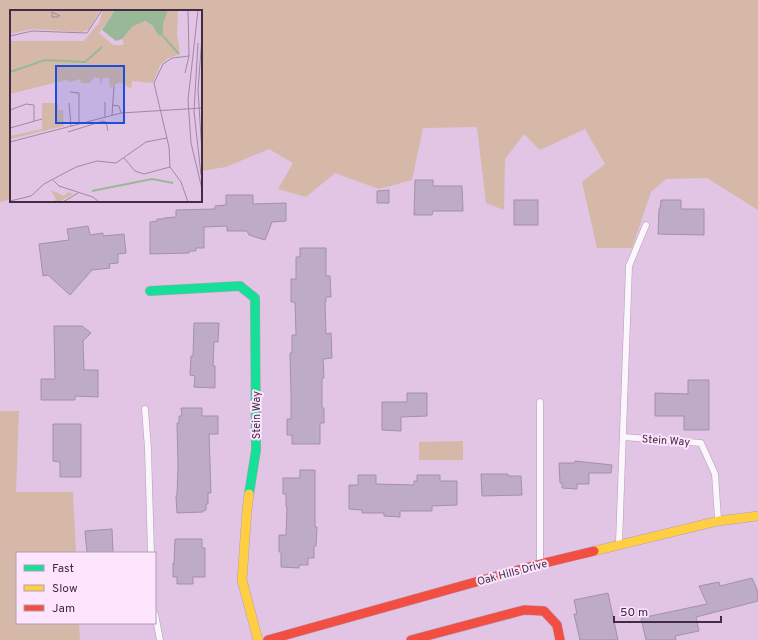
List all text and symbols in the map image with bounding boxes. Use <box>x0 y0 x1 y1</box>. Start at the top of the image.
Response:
inset map <box>10 10 202 202</box>
street label: Stein Way <box>250 391 264 439</box>
street label: Stein Way <box>641 432 691 450</box>
legend <box>16 552 156 624</box>
street label: Oak Hills Drive <box>476 557 549 589</box>
text: Fast <box>52 561 74 577</box>
text: Slow <box>52 581 78 597</box>
scale bar <box>614 598 721 624</box>
text: Jam <box>52 601 75 617</box>
text: 50 m <box>620 605 648 621</box>

